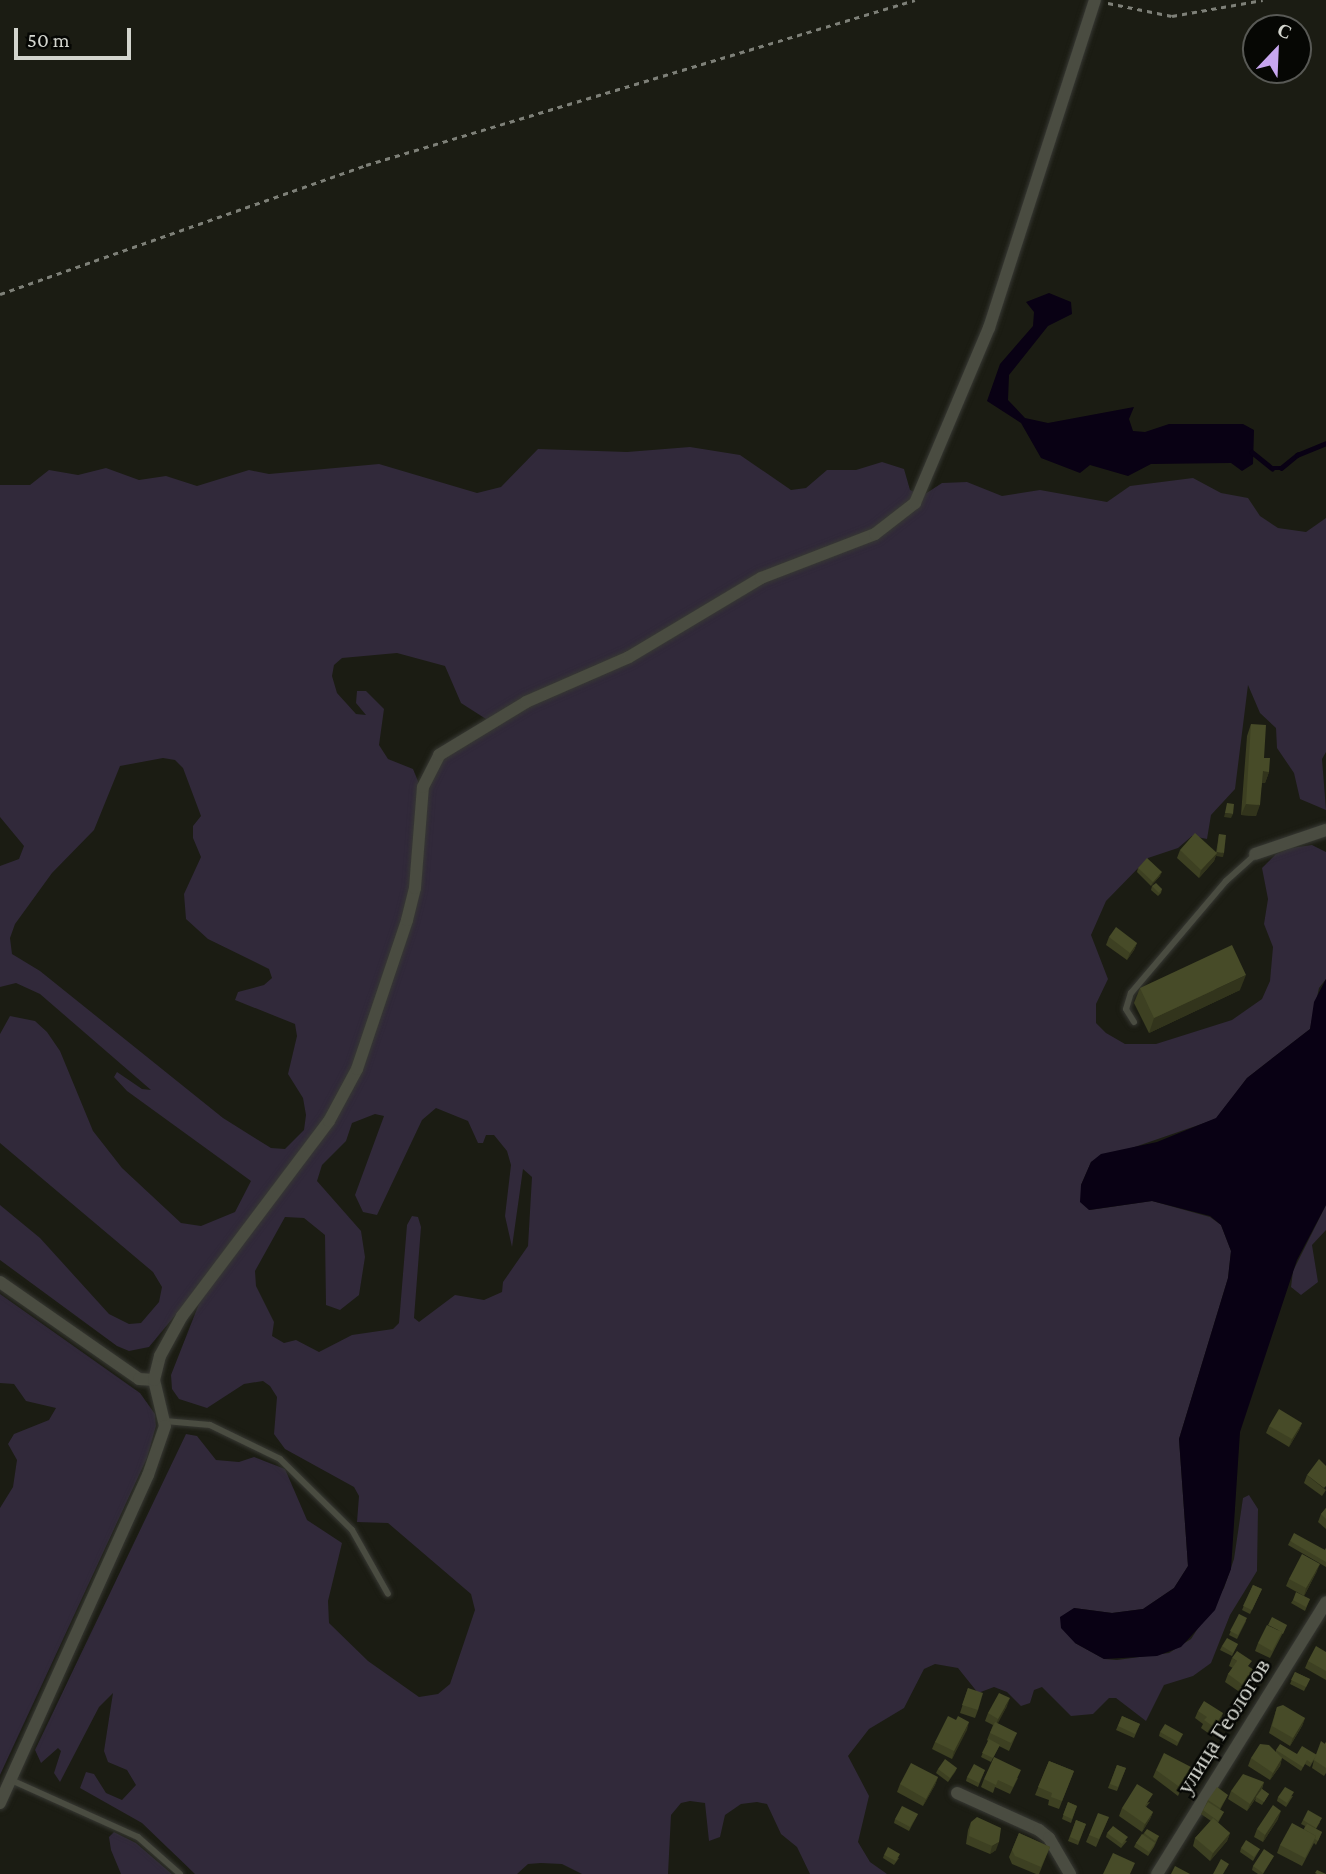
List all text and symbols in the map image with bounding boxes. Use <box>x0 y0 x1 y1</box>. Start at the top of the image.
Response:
scale bar <box>18 14 135 58</box>
north arrow <box>1242 14 1312 84</box>
text: С <box>1274 19 1295 43</box>
text: 50 m <box>27 28 70 52</box>
street label: улица Геологов <box>1170 1653 1276 1799</box>

